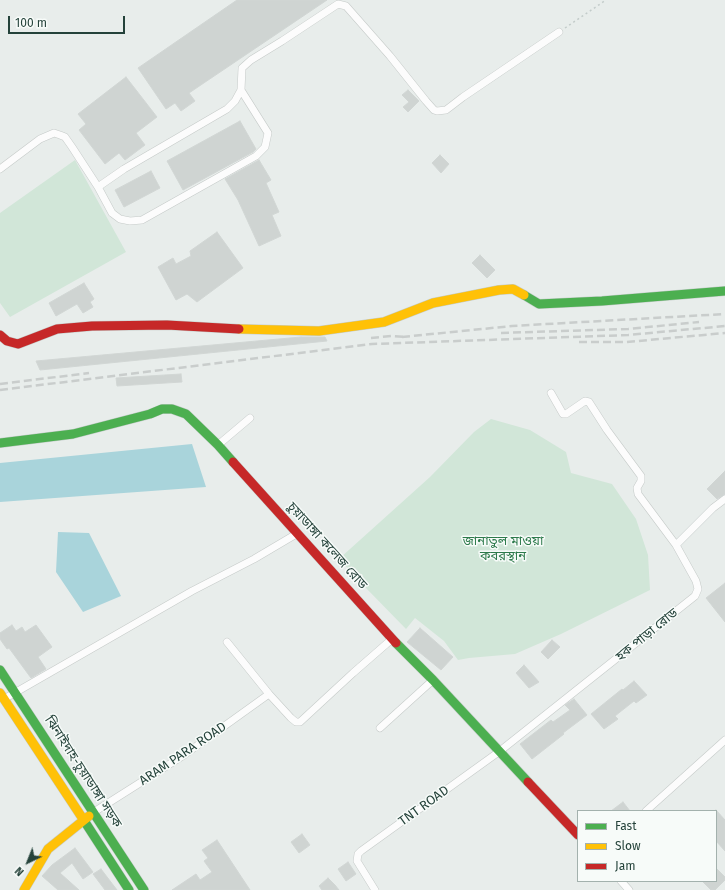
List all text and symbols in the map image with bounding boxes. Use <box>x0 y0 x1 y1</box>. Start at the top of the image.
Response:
scale bar <box>10 8 127 34</box>
text: 100 m <box>15 16 47 30</box>
street label: চুয়াডাঙ্গা কলেজ রোড <box>284 499 370 593</box>
park label: জানাতুল মাওয়া কবরস্থান <box>463 533 543 564</box>
street label: হক পাড়া রোড <box>613 605 681 665</box>
street label: ঝিনাইদাহ-চুয়াডাঙ্গা সড়ক <box>41 713 125 831</box>
street label: ARAM PARA ROAD <box>136 719 230 789</box>
street label: TNT ROAD <box>396 783 452 829</box>
legend <box>577 810 717 882</box>
text: Fast <box>615 819 637 833</box>
text: Slow <box>615 839 641 853</box>
north arrow <box>8 842 48 882</box>
text: Jam <box>615 859 635 873</box>
text: N <box>12 864 27 878</box>

